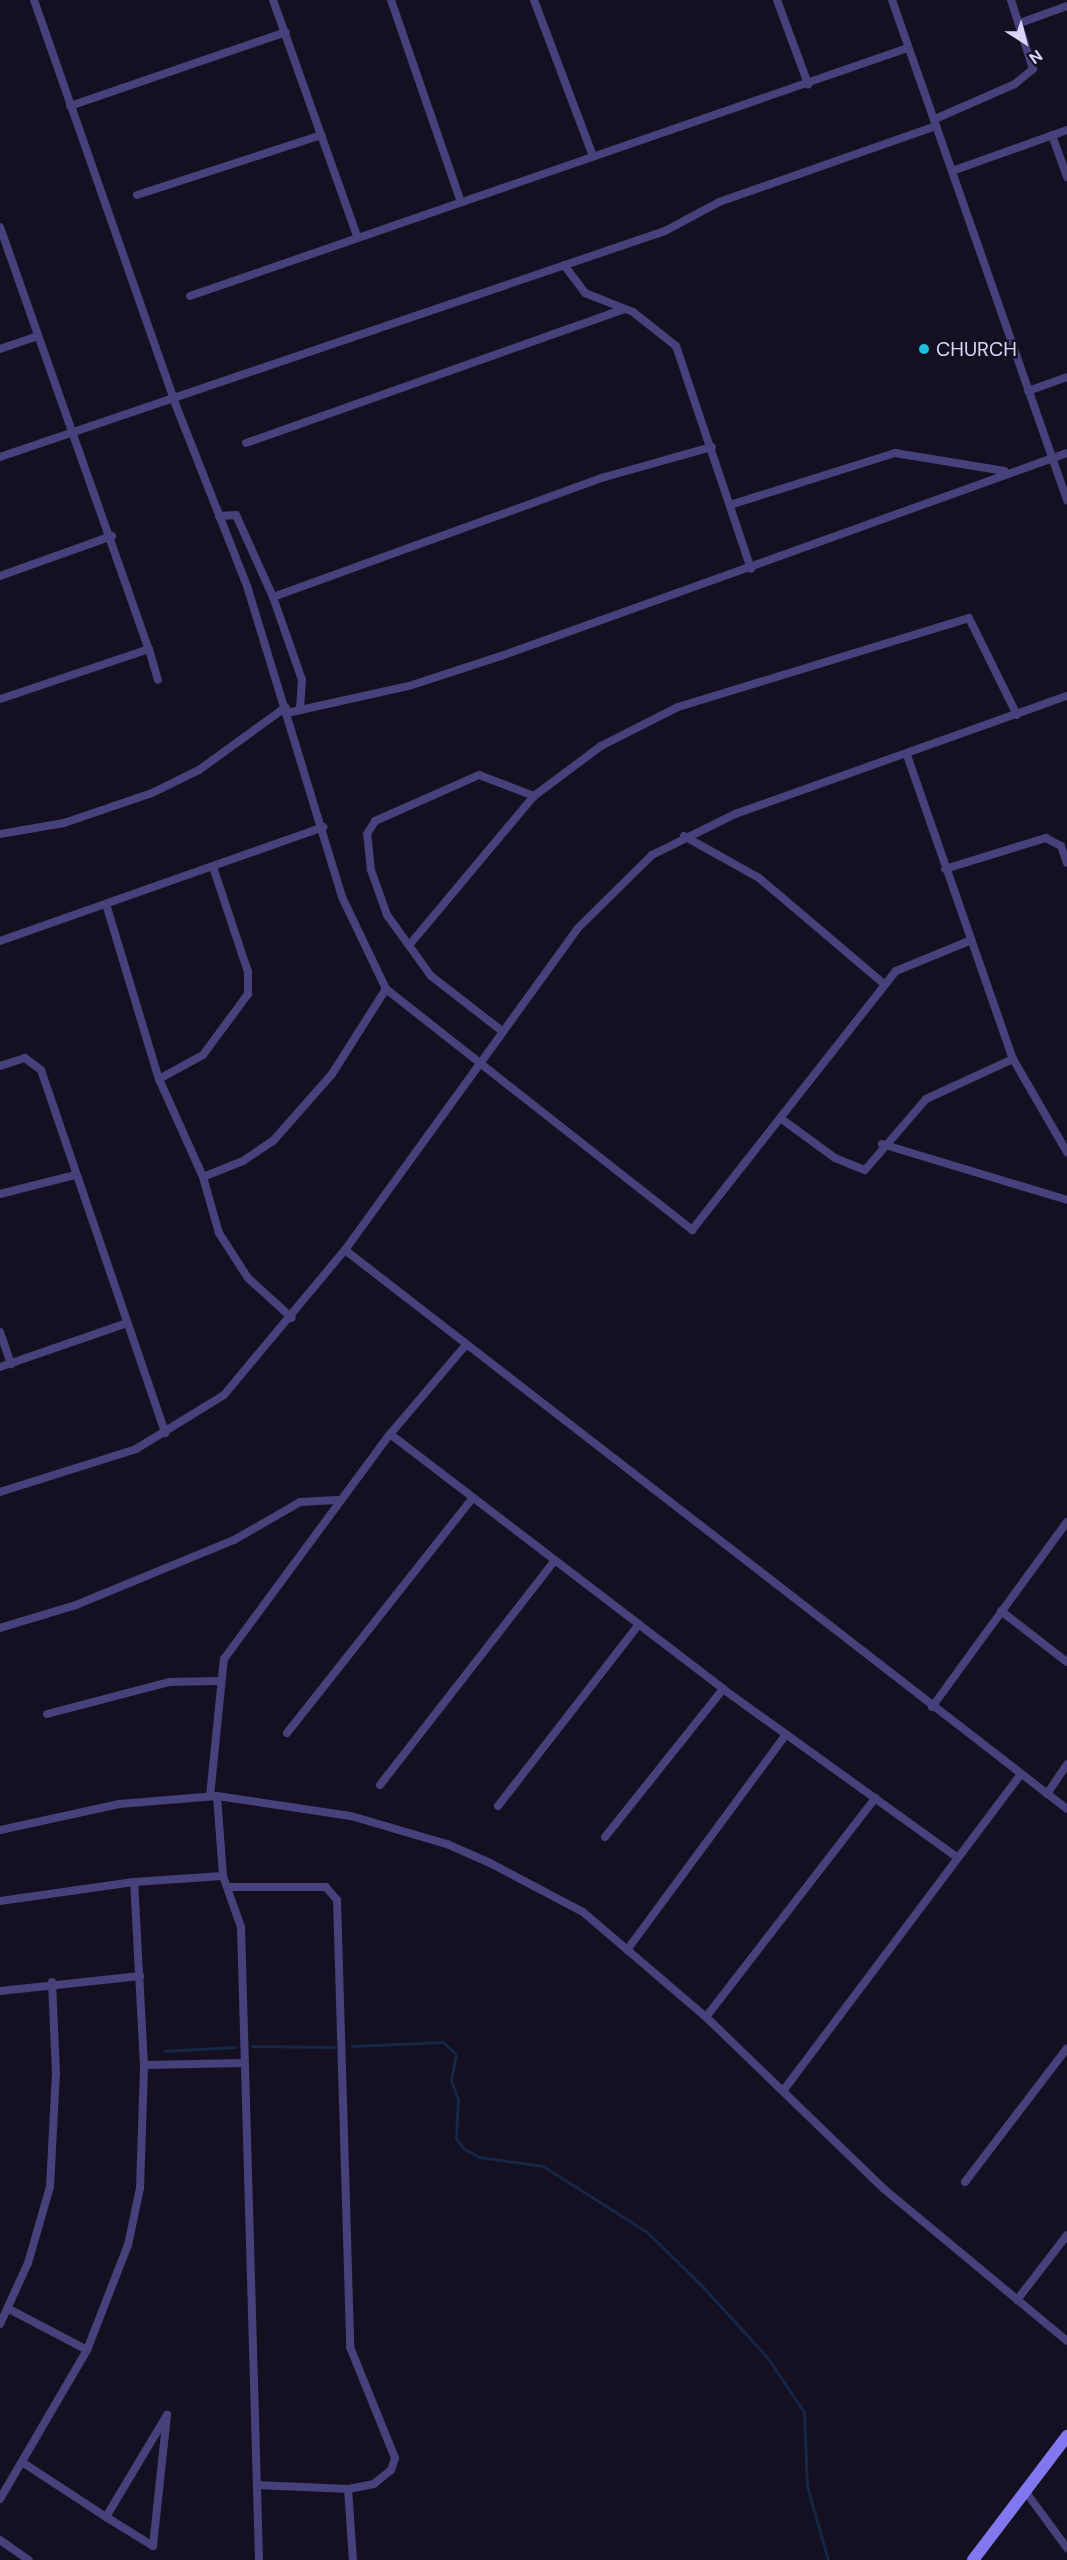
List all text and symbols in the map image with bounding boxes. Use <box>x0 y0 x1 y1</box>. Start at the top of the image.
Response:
north arrow <box>995 12 1055 72</box>
text: N <box>1025 45 1047 69</box>
place label: CHURCH <box>936 337 1017 361</box>
marker: CHURCH <box>917 342 931 356</box>

